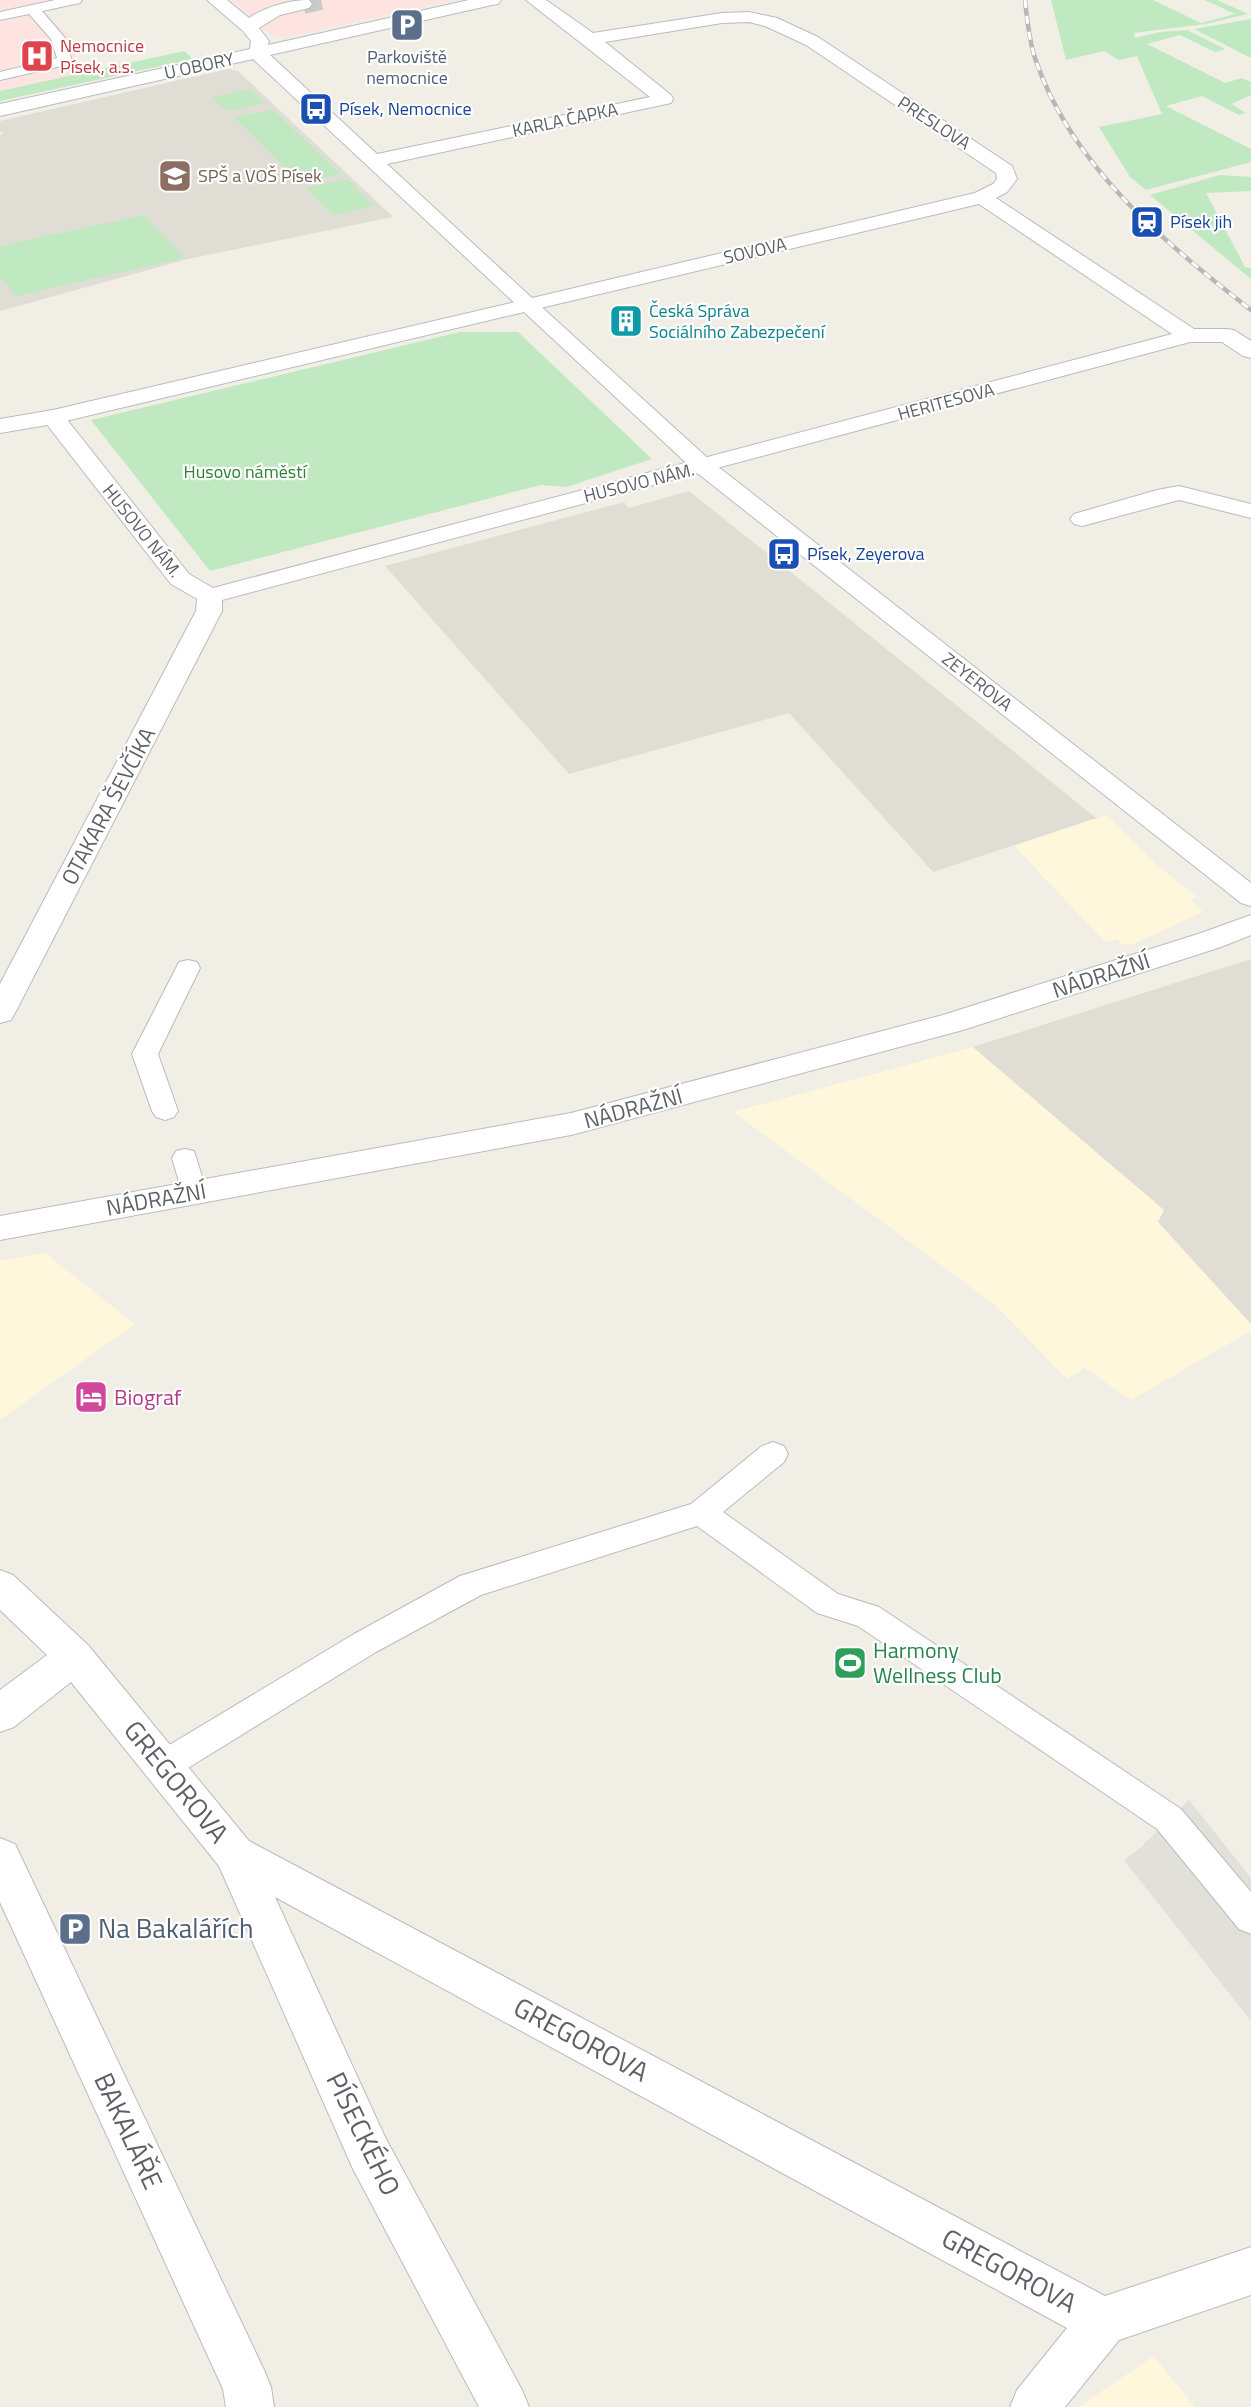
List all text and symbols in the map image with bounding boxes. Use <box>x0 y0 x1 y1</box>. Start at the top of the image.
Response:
parking icon: Parkoviště nemocnice <box>389 7 425 43</box>
place label: Nemocnice Písek, a.s. <box>60 32 144 80</box>
hospital icon: Nemocnice Písek, a.s. <box>19 38 55 74</box>
place label: Parkoviště nemocnice <box>366 43 448 91</box>
street label: U OBORY <box>161 45 237 86</box>
street label: PRESLOVA <box>893 89 976 156</box>
bus stop icon: Písek, Nemocnice <box>298 91 334 127</box>
place label: Písek, Nemocnice <box>339 95 472 122</box>
street label: KARLA ČAPKA <box>509 95 621 144</box>
school or university icon: SPŠ a VOŠ Písek <box>157 158 193 194</box>
place label: SPŠ a VOŠ Písek <box>198 162 322 189</box>
station icon: Písek jih <box>1129 204 1165 240</box>
place label: Písek jih <box>1170 208 1232 235</box>
street label: SOVOVA <box>721 230 789 271</box>
place label: Česká Správa Sociálního Zabezpečení <box>649 297 827 345</box>
building icon: Česká Správa Sociálního Zabezpečení <box>608 303 644 339</box>
street label: HERITESOVA <box>895 376 997 427</box>
street label: HUSOVO NÁM. <box>581 456 697 509</box>
park label: Husovo náměstí <box>184 458 308 485</box>
street label: HUSOVO NÁM. <box>96 478 188 583</box>
bus stop icon: Písek, Zeyerova <box>766 536 802 572</box>
place label: Písek, Zeyerova <box>807 540 925 567</box>
street label: ZEYEROVA <box>936 646 1018 718</box>
street label: OTAKARA ŠEVČÍKA <box>52 721 164 891</box>
street label: NÁDRAŽNÍ <box>1048 943 1155 1007</box>
street label: NÁDRAŽNÍ <box>580 1078 687 1137</box>
street label: NÁDRAŽNÍ <box>103 1173 209 1224</box>
hotel icon: Biograf <box>73 1379 109 1415</box>
place label: Biograf <box>114 1380 182 1414</box>
place label: Harmony Wellness Club <box>873 1633 1002 1692</box>
sports icon: Harmony Wellness Club <box>832 1645 868 1681</box>
street label: GREGOROVA <box>115 1711 240 1851</box>
place label: Na Bakalářích <box>98 1907 254 1948</box>
parking icon: Na Bakalářích <box>57 1911 93 1947</box>
street label: GREGOROVA <box>507 1986 656 2091</box>
street label: BAKALÁŘE <box>84 2065 174 2195</box>
street label: PÍSECKÉHO <box>317 2065 412 2202</box>
street label: GREGOROVA <box>935 2217 1084 2322</box>

